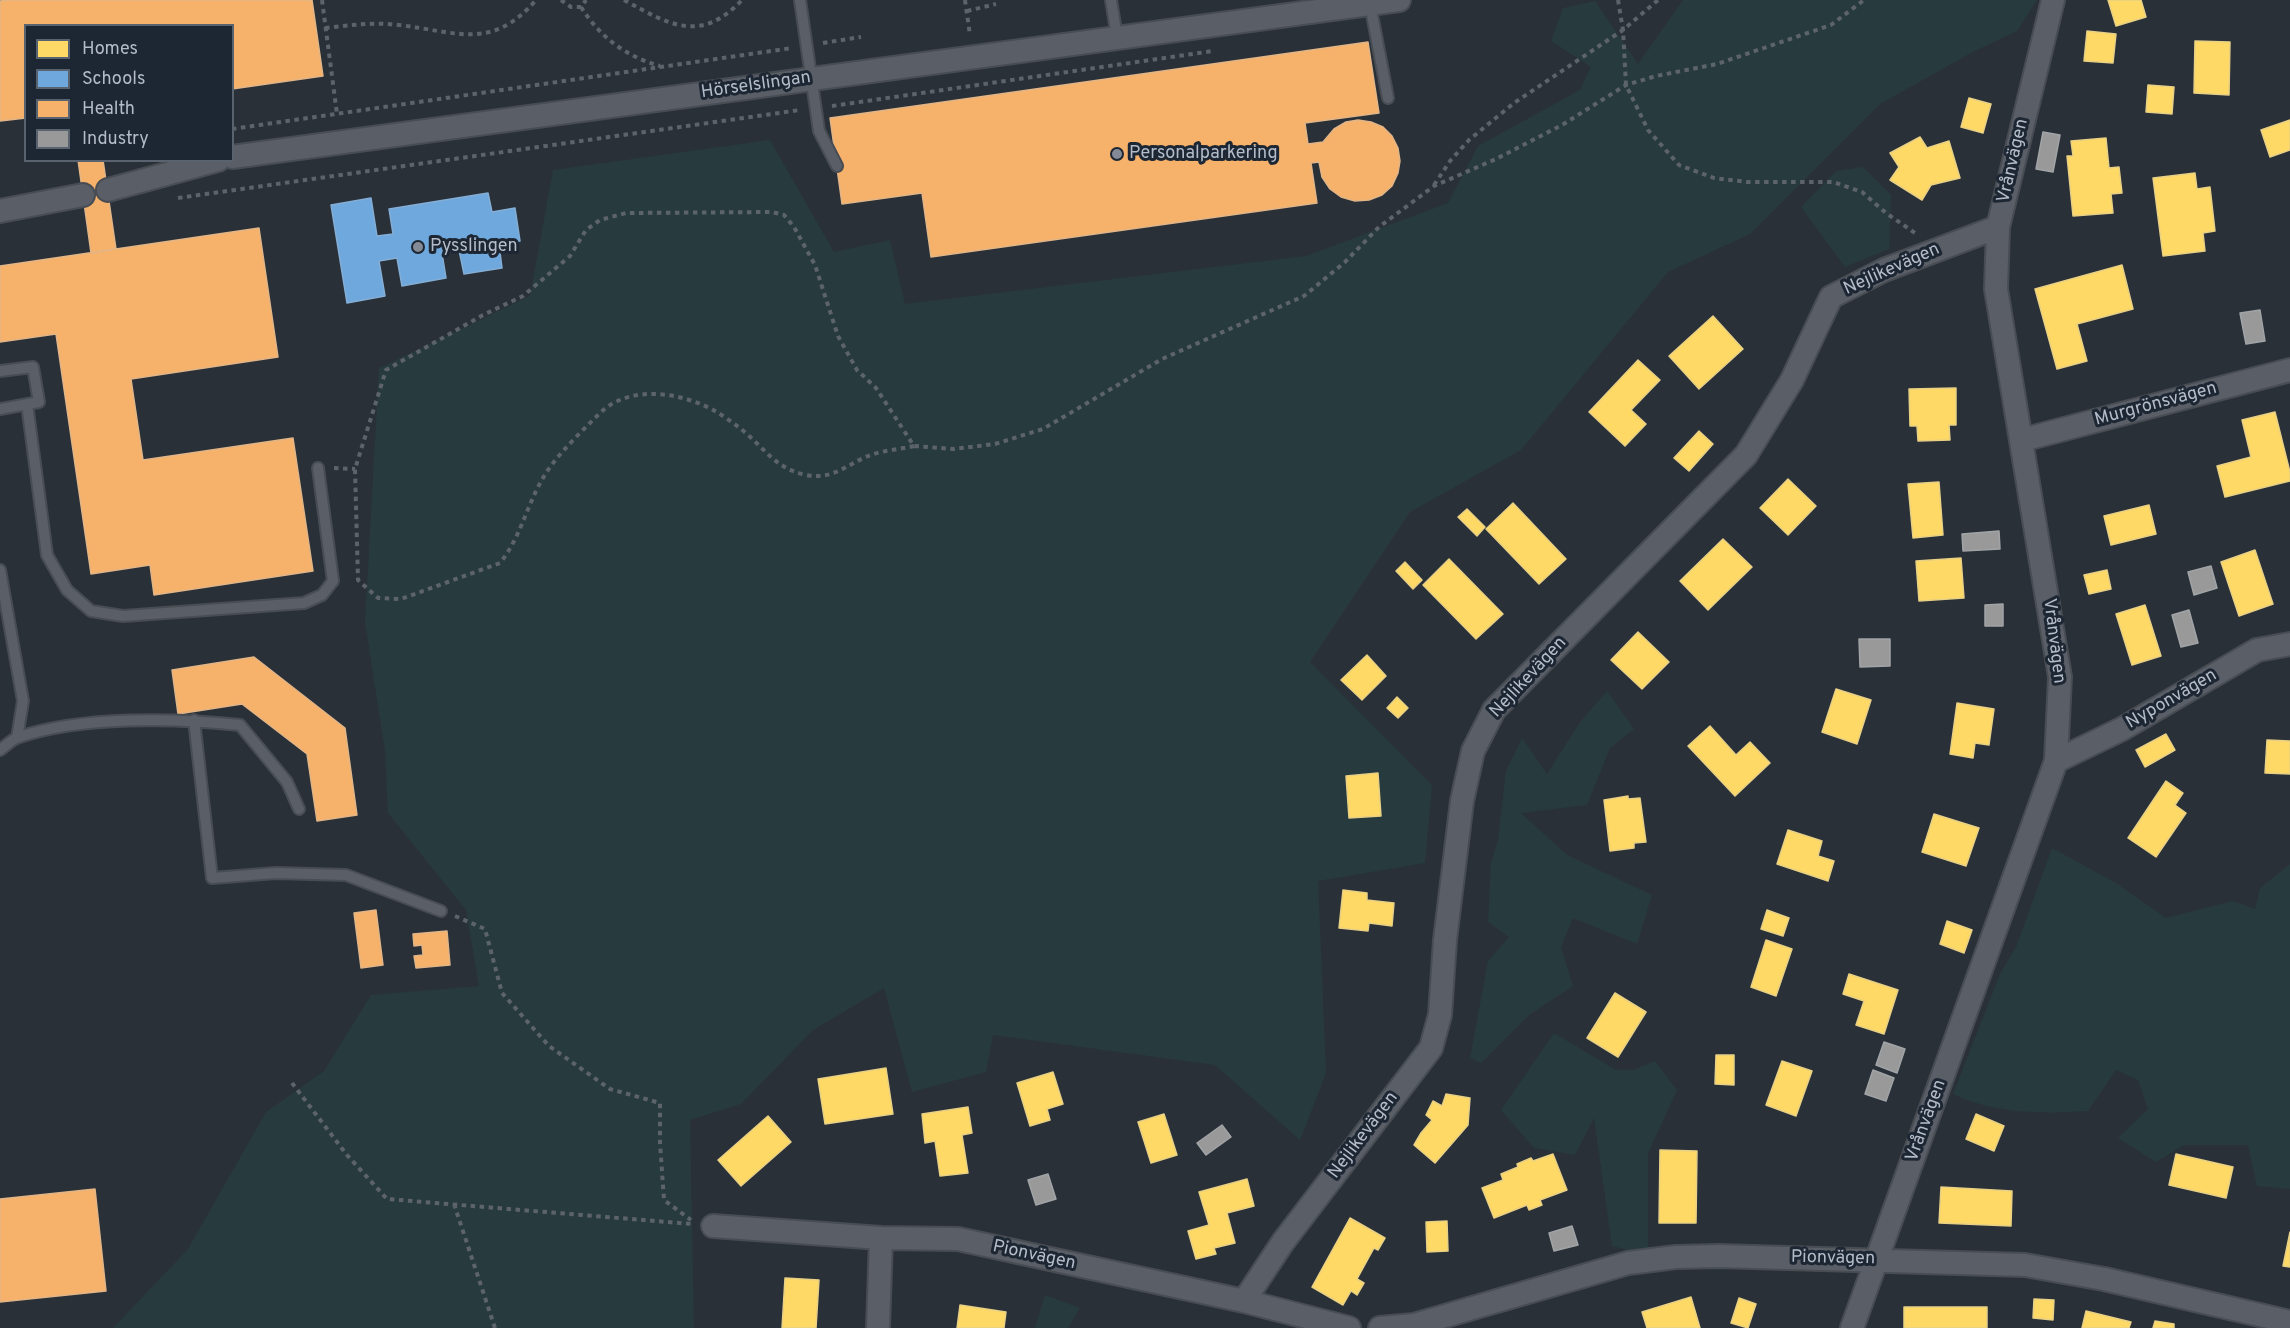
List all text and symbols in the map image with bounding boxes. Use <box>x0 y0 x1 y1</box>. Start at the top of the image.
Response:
legend <box>24 24 234 162</box>
text: Homes <box>82 38 138 61</box>
text: Schools <box>82 68 145 91</box>
street label: Hörselslingan <box>700 68 812 104</box>
text: Health <box>82 98 135 121</box>
street label: Vrånvägen <box>1994 117 2034 205</box>
text: Industry <box>82 128 149 151</box>
place label: Personalparkering <box>1129 143 1278 165</box>
marker: Personalparkering <box>1110 147 1124 161</box>
place label: Pysslingen <box>430 236 518 258</box>
street label: Nejlikevägen <box>1841 239 1943 301</box>
marker: Pysslingen <box>411 240 425 254</box>
street label: Murgrönsvägen <box>2093 378 2219 432</box>
street label: Vrånvägen <box>2037 597 2069 685</box>
street label: Nejlikevägen <box>1486 633 1572 723</box>
street label: Nyponvägen <box>2123 665 2221 735</box>
street label: Vrånvägen <box>1902 1077 1952 1165</box>
street label: Nejlikevägen <box>1324 1088 1404 1184</box>
street label: Pionvägen <box>991 1237 1077 1275</box>
street label: Pionvägen <box>1791 1247 1875 1271</box>

